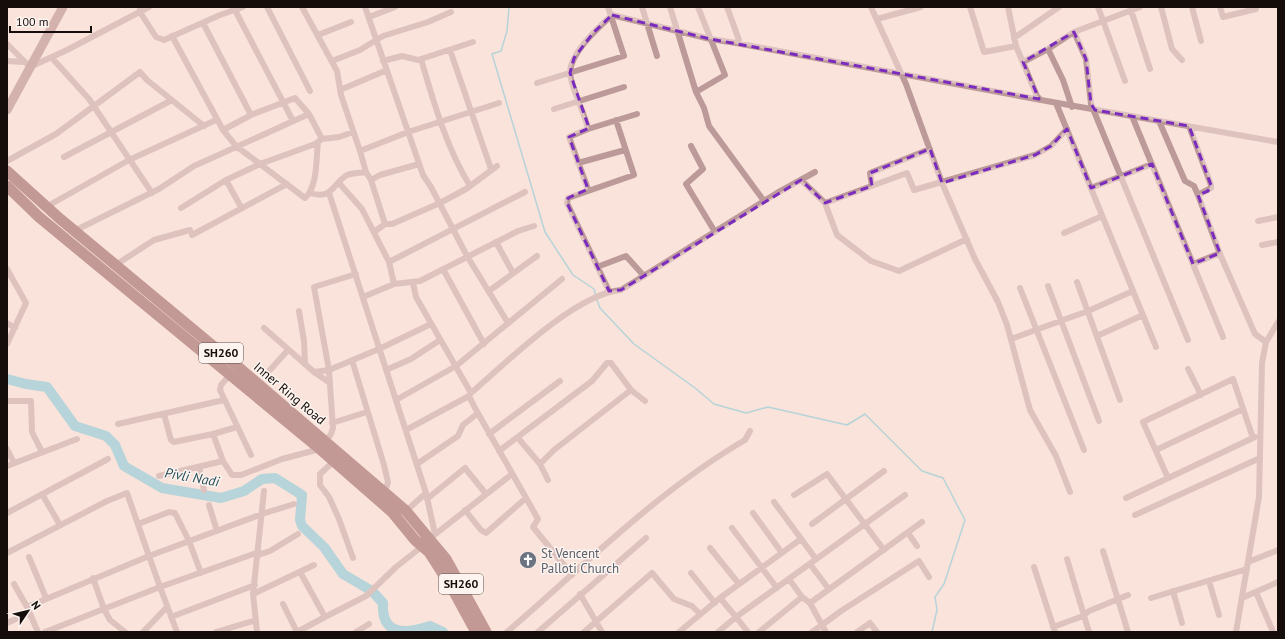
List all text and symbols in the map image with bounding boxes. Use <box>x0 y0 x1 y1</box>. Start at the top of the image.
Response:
scale bar <box>10 8 91 34</box>
text: 100 m <box>16 14 49 29</box>
road number: SH260 <box>199 343 243 363</box>
street label: Inner Ring Road <box>250 358 329 428</box>
water label: Pivli Nadi <box>163 463 221 491</box>
place label: St Vencent Palloti Church <box>541 545 619 577</box>
church icon: St Vencent Palloti Church <box>518 550 538 570</box>
road number: SH260 <box>439 574 483 594</box>
north arrow <box>8 591 48 631</box>
text: N <box>28 598 44 612</box>

